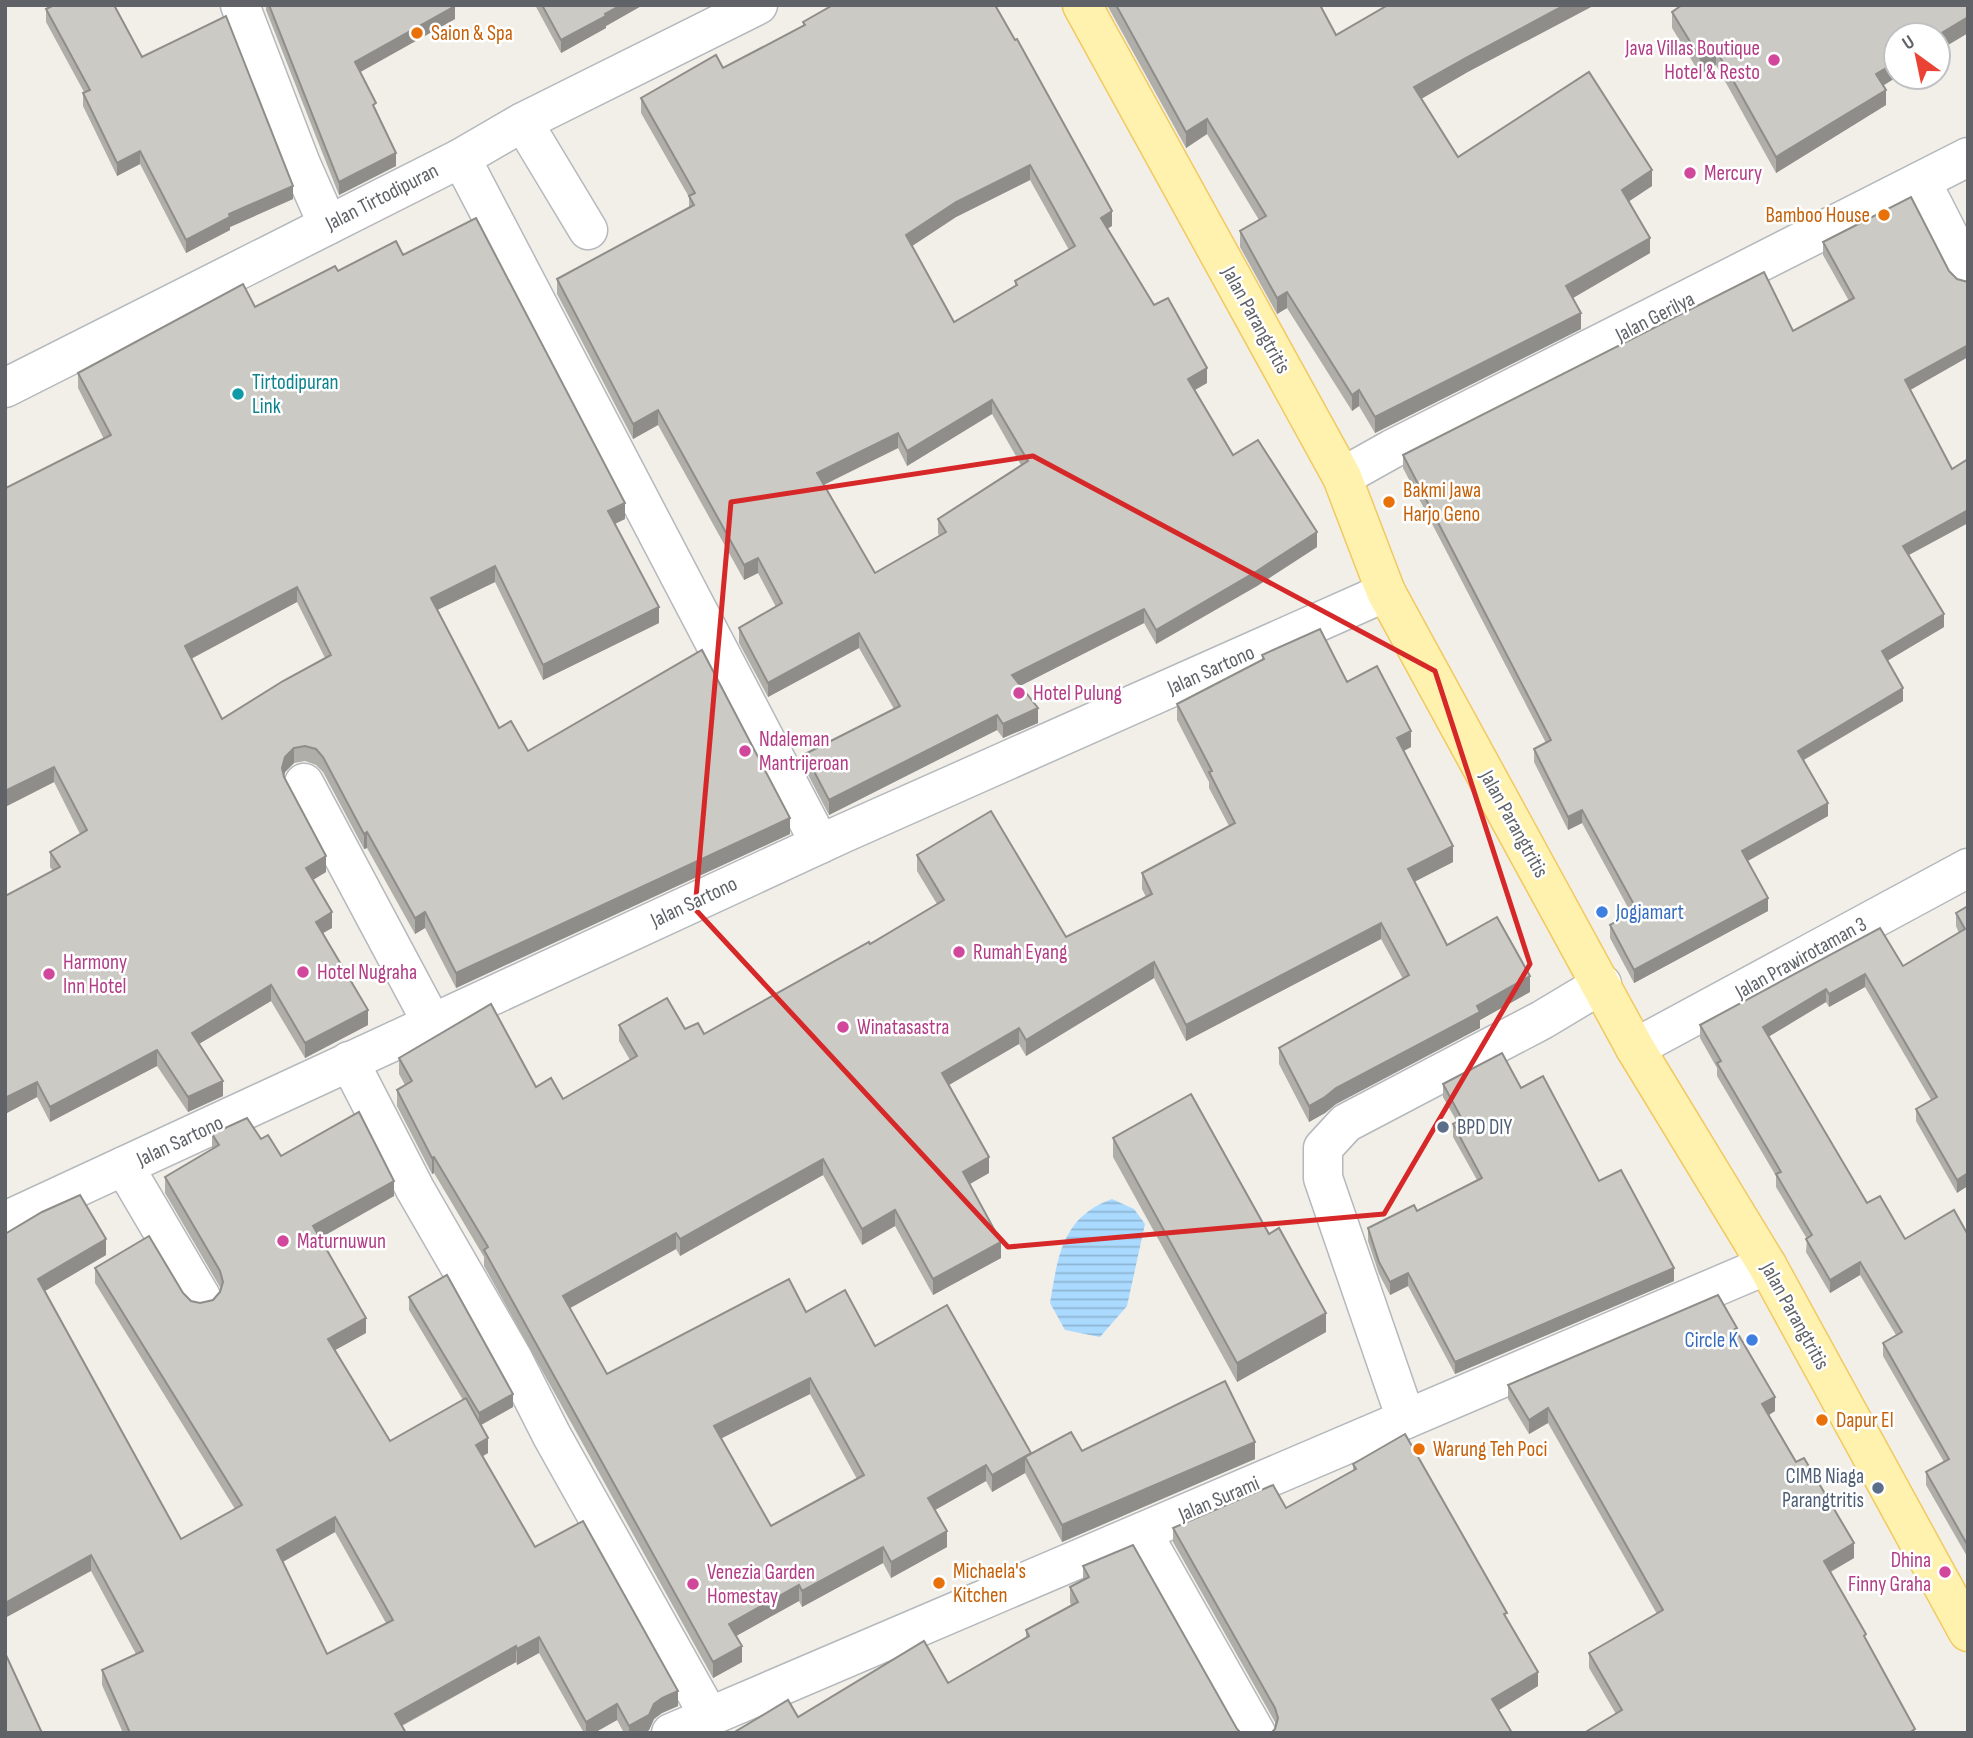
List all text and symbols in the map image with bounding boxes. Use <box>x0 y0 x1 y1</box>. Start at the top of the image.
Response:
place label: Saion & Spa <box>431 21 513 46</box>
north arrow <box>1882 21 1952 91</box>
marker: Saion & Spa <box>409 25 425 41</box>
text: U <box>1898 31 1919 55</box>
place label: Java Villas Boutique Hotel & Resto <box>1624 36 1760 85</box>
marker: Java Villas Boutique Hotel & Resto <box>1766 52 1782 68</box>
street label: Jalan Tirtodipuran <box>321 158 443 237</box>
place label: Mercury <box>1704 161 1762 186</box>
marker: Mercury <box>1682 165 1698 181</box>
place label: Bamboo House <box>1765 203 1870 228</box>
marker: Bamboo House <box>1876 207 1892 223</box>
street label: Jalan Parangtritis <box>1216 261 1296 378</box>
street label: Jalan Gerilya <box>1610 286 1699 348</box>
place label: Tirtodipuran Link <box>252 370 339 419</box>
marker: Tirtodipuran Link <box>230 386 246 402</box>
place label: Bakmi Jawa Harjo Geno <box>1403 478 1481 527</box>
marker: Bakmi Jawa Harjo Geno <box>1381 494 1397 510</box>
street label: Jalan Sartono <box>1163 640 1258 701</box>
place label: Hotel Pulung <box>1033 681 1122 706</box>
marker: Hotel Pulung <box>1011 685 1027 701</box>
place label: Ndaleman Mantrijeroan <box>759 727 849 776</box>
marker: Ndaleman Mantrijeroan <box>737 743 753 759</box>
street label: Jalan Parangtritis <box>1474 765 1554 882</box>
street label: Jalan Sartono <box>646 871 741 933</box>
place label: Jogjamart <box>1615 900 1684 925</box>
marker: Jogjamart <box>1594 904 1610 920</box>
street label: Jalan Prawirotaman 3 <box>1730 912 1871 1005</box>
place label: Rumah Eyang <box>973 940 1067 965</box>
marker: Rumah Eyang <box>951 944 967 960</box>
place label: Harmony Inn Hotel <box>63 950 127 999</box>
place label: Hotel Nugraha <box>317 960 417 985</box>
marker: Hotel Nugraha <box>295 964 311 980</box>
marker: Harmony Inn Hotel <box>41 966 57 982</box>
place label: Winatasastra <box>857 1015 949 1040</box>
marker: Winatasastra <box>835 1019 851 1035</box>
street label: Jalan Sartono <box>132 1110 227 1172</box>
place label: BPD DIY <box>1457 1115 1512 1140</box>
marker: BPD DIY <box>1435 1119 1451 1135</box>
place label: Maturnuwun <box>297 1229 386 1254</box>
marker: Maturnuwun <box>275 1233 291 1249</box>
street label: Jalan Parangtritis <box>1755 1257 1835 1374</box>
place label: Circle K <box>1685 1328 1738 1353</box>
marker: Circle K <box>1744 1332 1760 1348</box>
place label: Dapur El <box>1836 1408 1894 1433</box>
marker: Dapur El <box>1814 1412 1830 1428</box>
place label: Warung Teh Poci <box>1433 1437 1548 1462</box>
marker: Warung Teh Poci <box>1411 1441 1427 1457</box>
place label: CIMB Niaga Parangtritis <box>1782 1464 1864 1513</box>
street label: Jalan Surami <box>1174 1471 1263 1528</box>
marker: CIMB Niaga Parangtritis <box>1870 1480 1886 1496</box>
place label: Dhina Finny Graha <box>1848 1548 1931 1597</box>
place label: Michaela's Kitchen <box>953 1559 1026 1608</box>
place label: Venezia Garden Homestay <box>707 1560 815 1609</box>
marker: Dhina Finny Graha <box>1937 1564 1953 1580</box>
marker: Michaela's Kitchen <box>931 1575 947 1591</box>
marker: Venezia Garden Homestay <box>685 1576 701 1592</box>

